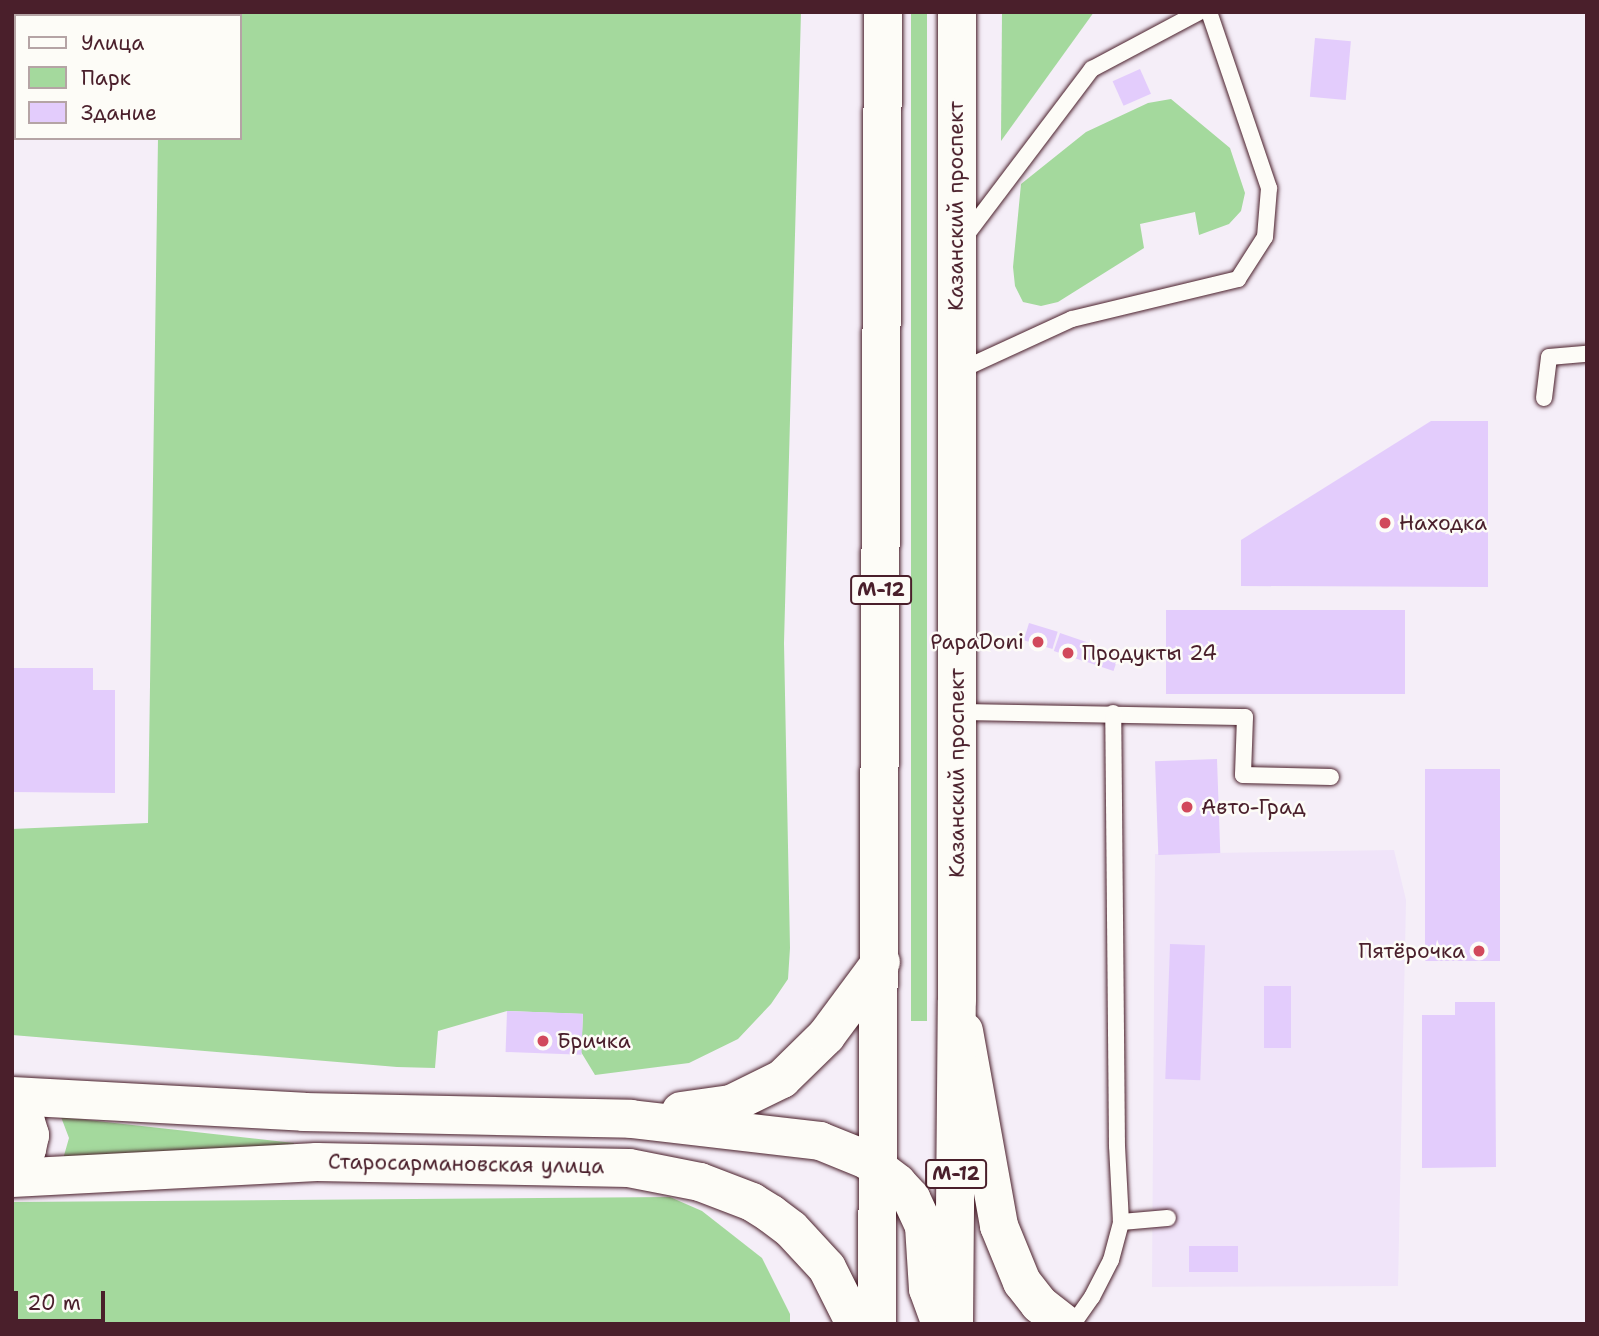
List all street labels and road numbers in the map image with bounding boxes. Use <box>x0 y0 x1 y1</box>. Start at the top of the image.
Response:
street label: Казанский проспект <box>943 101 969 311</box>
road number: М-12 <box>850 575 912 606</box>
street label: Казанский проспект <box>944 668 970 878</box>
street label: Старосармановская улица <box>328 1149 604 1179</box>
road number: М-12 <box>925 1158 988 1190</box>

